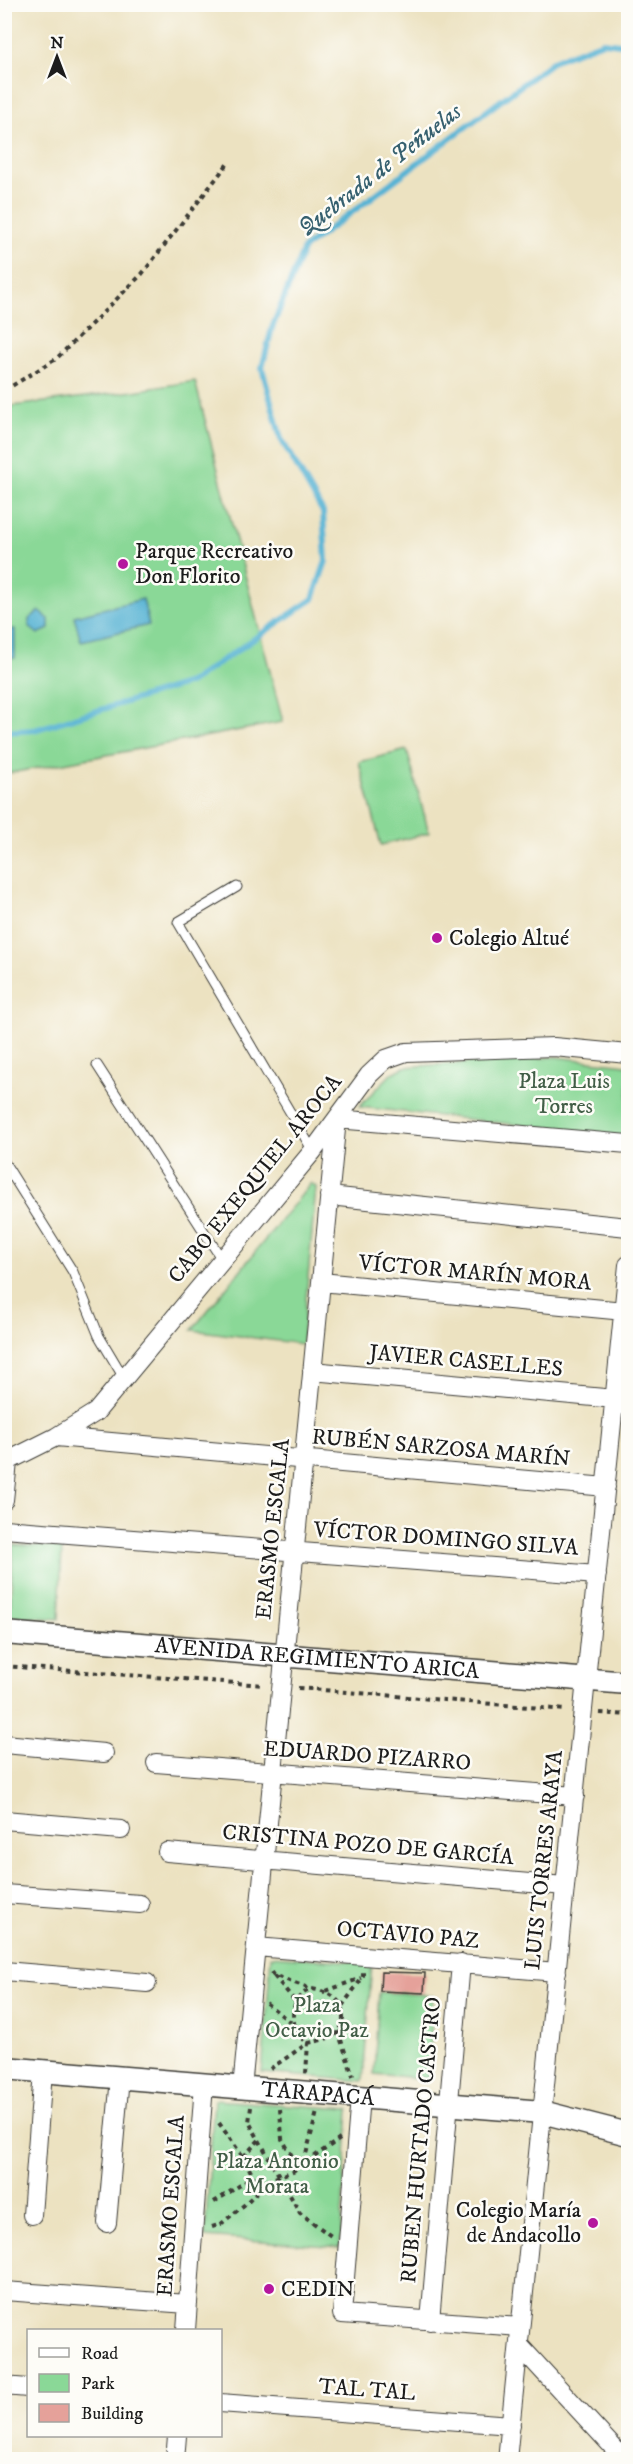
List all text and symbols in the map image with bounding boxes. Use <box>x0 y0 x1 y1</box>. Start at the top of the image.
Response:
north arrow <box>27 27 87 87</box>
text: N <box>50 33 64 53</box>
water label: Quebrada de Peñuelas <box>292 96 468 243</box>
place label: Parque Recreativo Don Florito <box>135 538 293 590</box>
marker: Parque Recreativo Don Florito <box>116 557 130 571</box>
place label: Colegio Altué <box>449 925 569 952</box>
marker: Colegio Altué <box>430 931 444 945</box>
street label: CABO EXEQUIEL AROCA <box>162 1068 348 1289</box>
park label: Plaza Luis Torres <box>518 1068 610 1120</box>
street label: VÍCTOR MARÍN MORA <box>357 1248 593 1297</box>
street label: JAVIER CASELLES <box>366 1339 564 1383</box>
street label: RUBÉN SARZOSA MARÍN <box>311 1422 572 1473</box>
street label: ERASMO ESCALA <box>250 1436 296 1621</box>
street label: VÍCTOR DOMINGO SILVA <box>312 1515 580 1562</box>
street label: AVENIDA REGIMIENTO ARICA <box>154 1632 481 1685</box>
street label: EDUARDO PIZARRO <box>262 1735 472 1777</box>
street label: LUIS TORRES ARAYA <box>519 1748 569 1971</box>
street label: CRISTINA POZO DE GARCÍA <box>221 1818 516 1871</box>
street label: OCTAVIO PAZ <box>336 1915 480 1955</box>
park label: Plaza Octavio Paz <box>265 1992 369 2044</box>
street label: RUBEN HURTADO CASTRO <box>395 1996 447 2284</box>
street label: TARAPACÁ <box>260 2076 377 2112</box>
street label: ERASMO ESCALA <box>151 2113 191 2298</box>
park label: Plaza Antonio Morata <box>215 2148 339 2200</box>
place label: Colegio María de Andacollo <box>456 2197 582 2249</box>
marker: Colegio María de Andacollo <box>586 2216 600 2230</box>
place label: CEDIN <box>281 2276 354 2303</box>
marker: CEDIN <box>262 2282 276 2296</box>
legend <box>27 2329 222 2437</box>
text: Road <box>81 2343 118 2365</box>
text: Park <box>81 2373 115 2395</box>
street label: TAL TAL <box>318 2373 416 2407</box>
text: Building <box>81 2403 143 2425</box>

